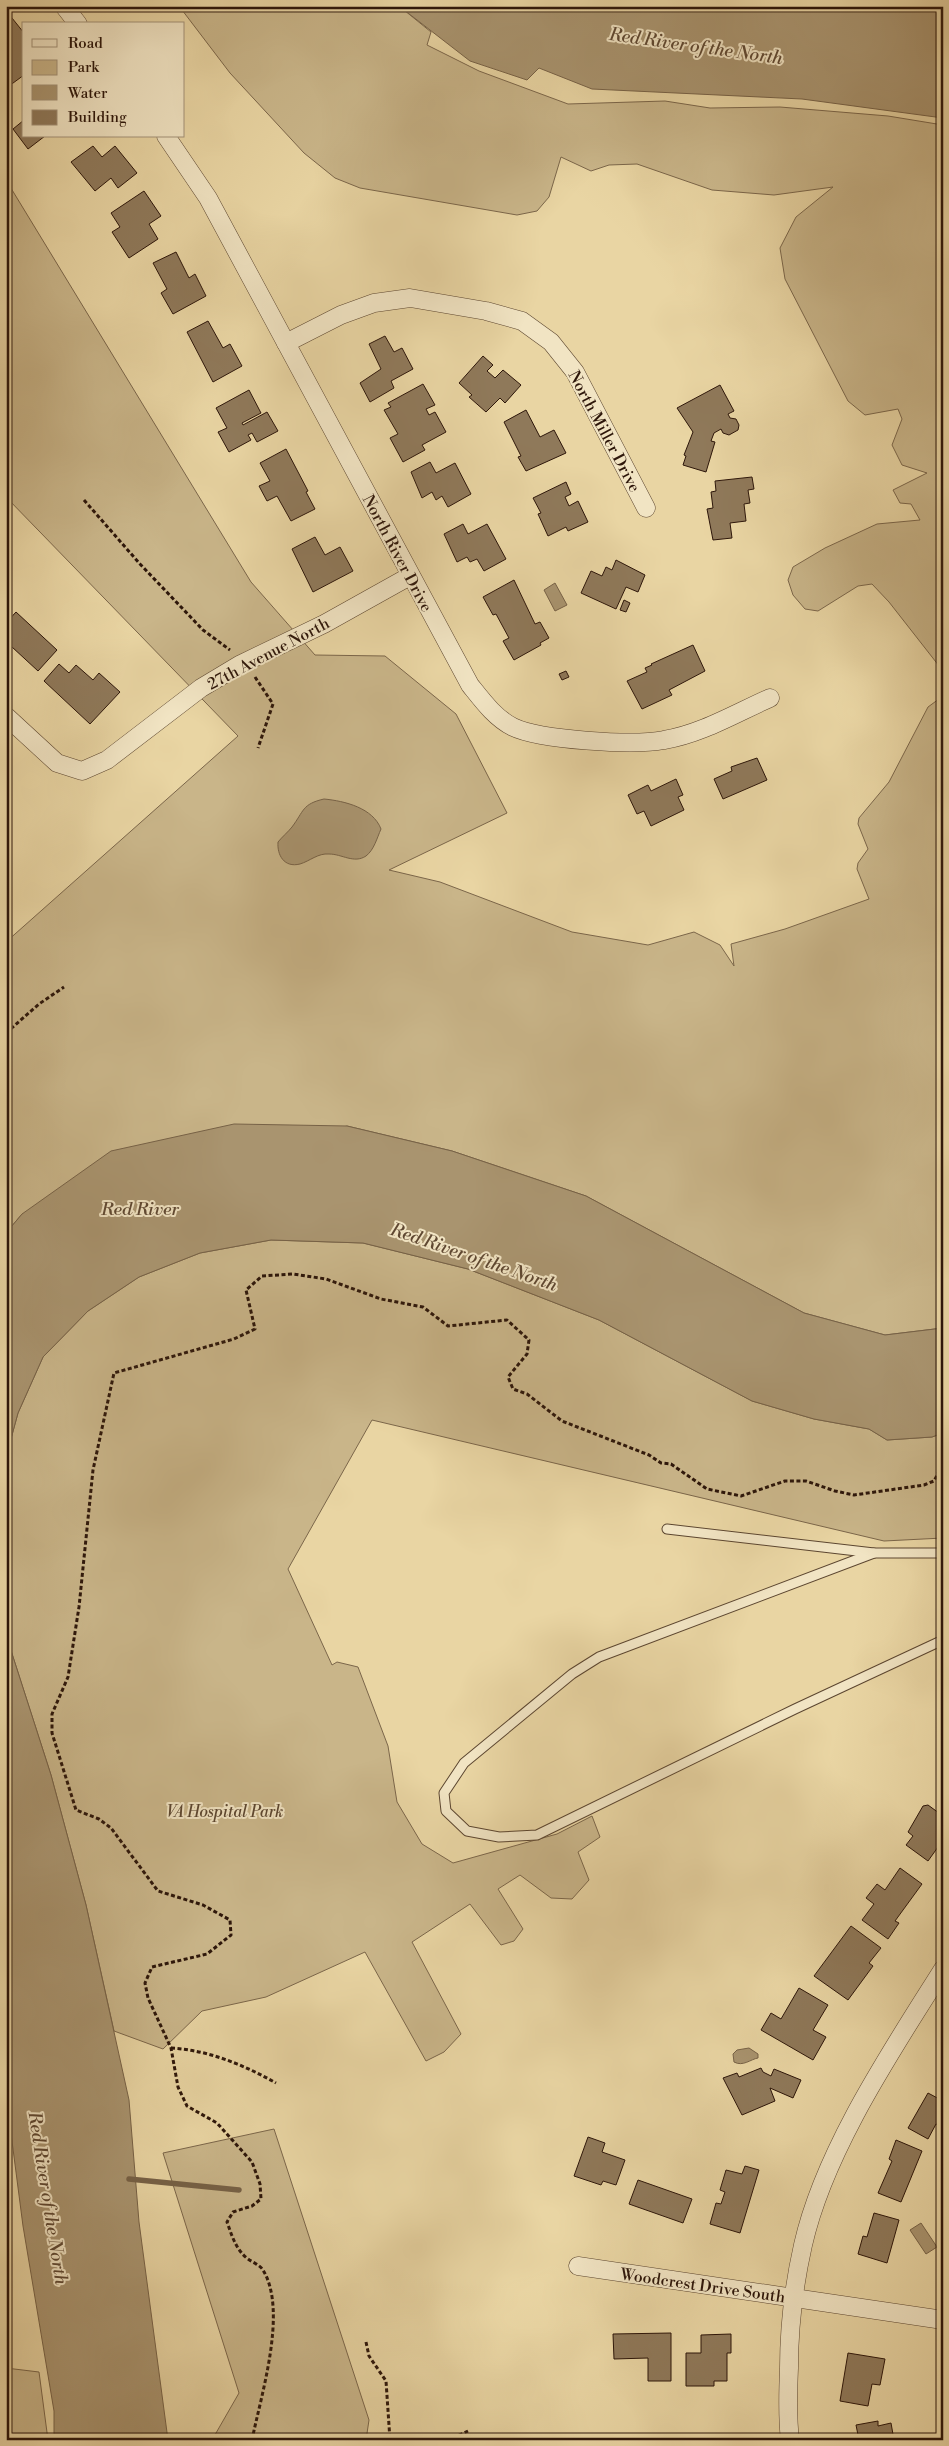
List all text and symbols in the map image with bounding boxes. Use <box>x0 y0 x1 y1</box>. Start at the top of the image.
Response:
legend <box>22 22 185 138</box>
water label: Red River of the North <box>607 23 785 70</box>
text: Road <box>68 34 103 53</box>
text: Park <box>68 58 100 77</box>
text: Water <box>67 84 108 103</box>
text: Building <box>67 108 127 127</box>
street label: North Miller Drive <box>564 367 645 496</box>
street label: North River Drive <box>358 491 436 615</box>
street label: 27th Avenue North <box>204 613 333 694</box>
water label: Red River <box>100 1198 179 1221</box>
water label: Red River of the North <box>386 1218 561 1297</box>
park label: VA Hospital Park <box>167 1802 283 1822</box>
water label: Red River of the North <box>22 2109 73 2287</box>
street label: Woodcrest Drive South <box>618 2264 787 2308</box>

